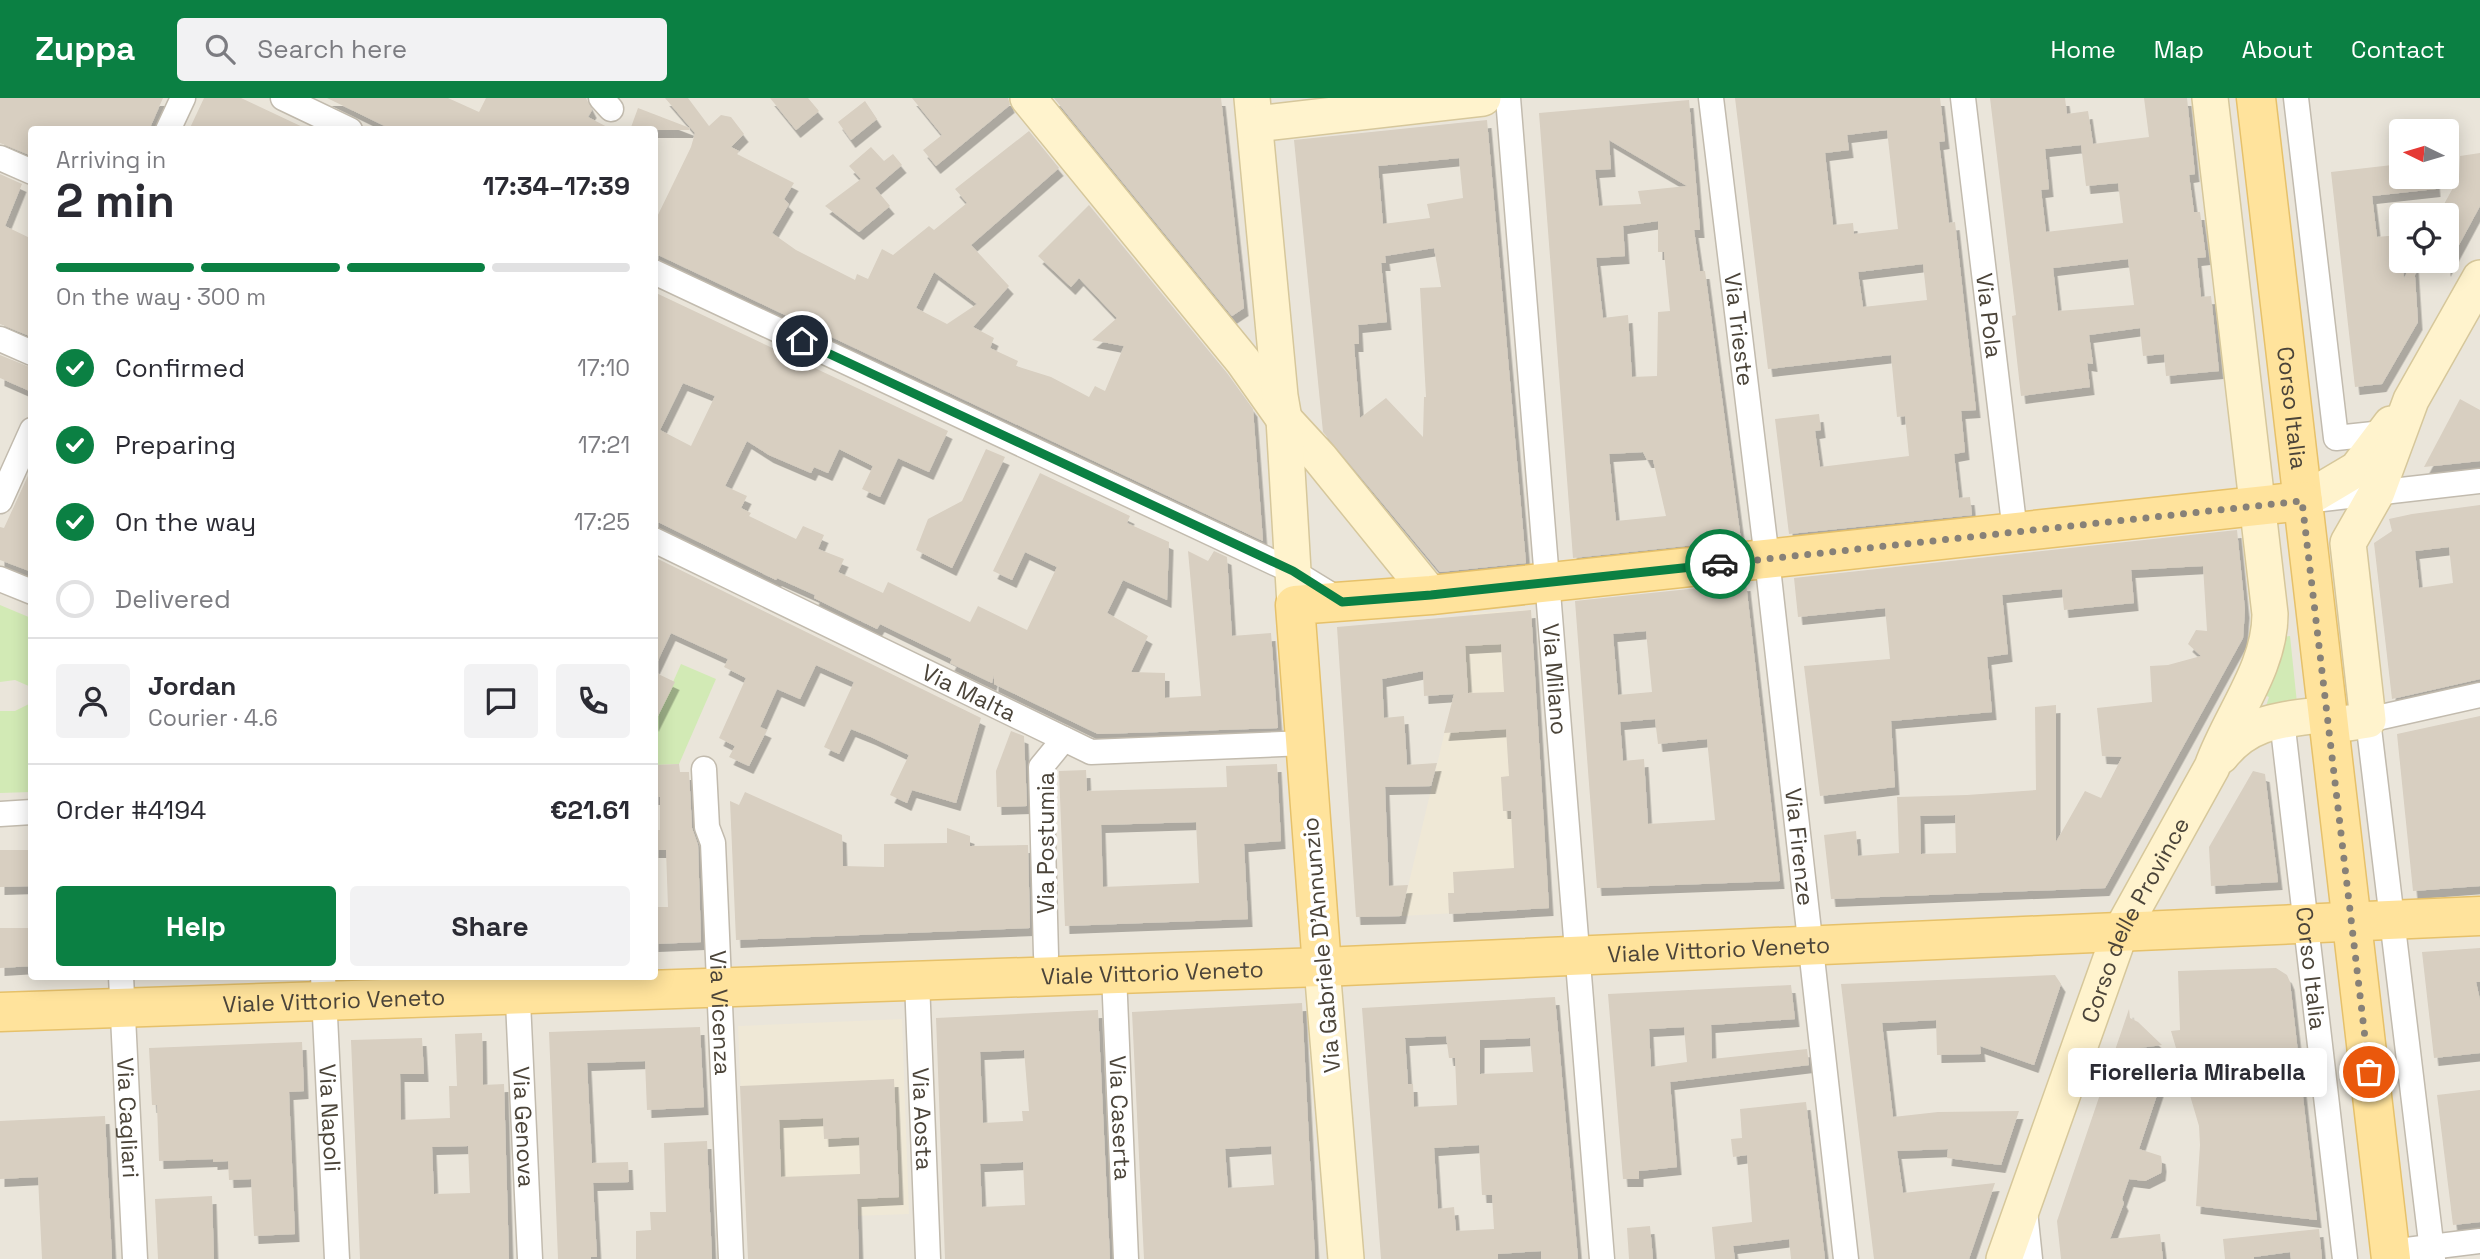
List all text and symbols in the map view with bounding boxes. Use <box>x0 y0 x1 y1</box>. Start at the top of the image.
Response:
search box <box>177 18 667 81</box>
text: Zuppa <box>35 28 135 70</box>
icon: search <box>201 30 239 68</box>
text: Search here <box>257 32 407 66</box>
text: Home <box>2050 34 2116 65</box>
text: Map <box>2154 34 2204 65</box>
text: About <box>2242 34 2313 65</box>
text: Contact <box>2351 34 2445 65</box>
north arrow <box>2389 119 2459 189</box>
map controls <box>2389 119 2459 273</box>
text: Arriving in <box>56 145 166 175</box>
text: 17:34–17:39 <box>483 169 630 203</box>
text: 2 min <box>56 172 175 230</box>
button: locate <box>2389 203 2459 273</box>
street label: Via Trieste <box>1717 271 1761 388</box>
street label: Via Pola <box>1969 271 2009 360</box>
text: On the way · 300 m <box>56 282 266 312</box>
pin <box>772 311 832 371</box>
icon: home <box>783 322 821 360</box>
street label: Corso Italia <box>2270 345 2314 471</box>
icon: check <box>56 349 94 387</box>
text: Confirmed <box>115 351 245 385</box>
text: 17:10 <box>577 353 630 383</box>
icon: check <box>56 426 94 464</box>
text: Preparing <box>115 428 236 462</box>
text: 17:21 <box>578 430 630 460</box>
icon: check <box>56 503 94 541</box>
text: On the way <box>115 505 256 539</box>
text: 17:25 <box>574 507 630 537</box>
courier <box>1685 529 1755 599</box>
icon: car <box>1701 545 1739 583</box>
text: Delivered <box>115 582 231 616</box>
street label: Via Milano <box>1536 622 1575 736</box>
street label: Via Malta <box>917 657 1021 728</box>
button: person <box>56 664 130 738</box>
button: chat <box>464 664 538 738</box>
button: phone <box>556 664 630 738</box>
text: Jordan <box>148 669 236 703</box>
text: Courier · 4.6 <box>148 703 278 733</box>
street label: Via Postumia <box>1031 772 1061 914</box>
street label: Via Firenze <box>1778 786 1821 907</box>
text: Order #4194 <box>56 793 206 827</box>
text: €21.61 <box>550 793 630 827</box>
street label: Corso delle Province <box>2074 812 2196 1027</box>
street label: Via Gabriele D'Annunzio <box>1295 816 1347 1074</box>
button: Help <box>56 886 336 966</box>
button: Share <box>350 886 630 966</box>
street label: Corso Italia <box>2289 905 2333 1031</box>
street label: Viale Vittorio Veneto <box>1607 930 1831 969</box>
street label: Via Vicenza <box>703 949 738 1076</box>
street label: Viale Vittorio Veneto <box>1040 954 1264 992</box>
street label: Viale Vittorio Veneto <box>222 982 446 1019</box>
pin <box>2339 1042 2399 1102</box>
callout: Fiorelleria Mirabella <box>2068 1048 2327 1096</box>
icon: bag <box>2350 1053 2388 1091</box>
street label: Via Caserta <box>1102 1055 1138 1181</box>
street label: Via Cagliari <box>110 1057 146 1179</box>
text: Fiorelleria Mirabella <box>2089 1057 2306 1087</box>
street label: Via Napoli <box>312 1063 348 1172</box>
street label: Via Genova <box>506 1066 542 1188</box>
street label: Via Aosta <box>905 1067 939 1171</box>

